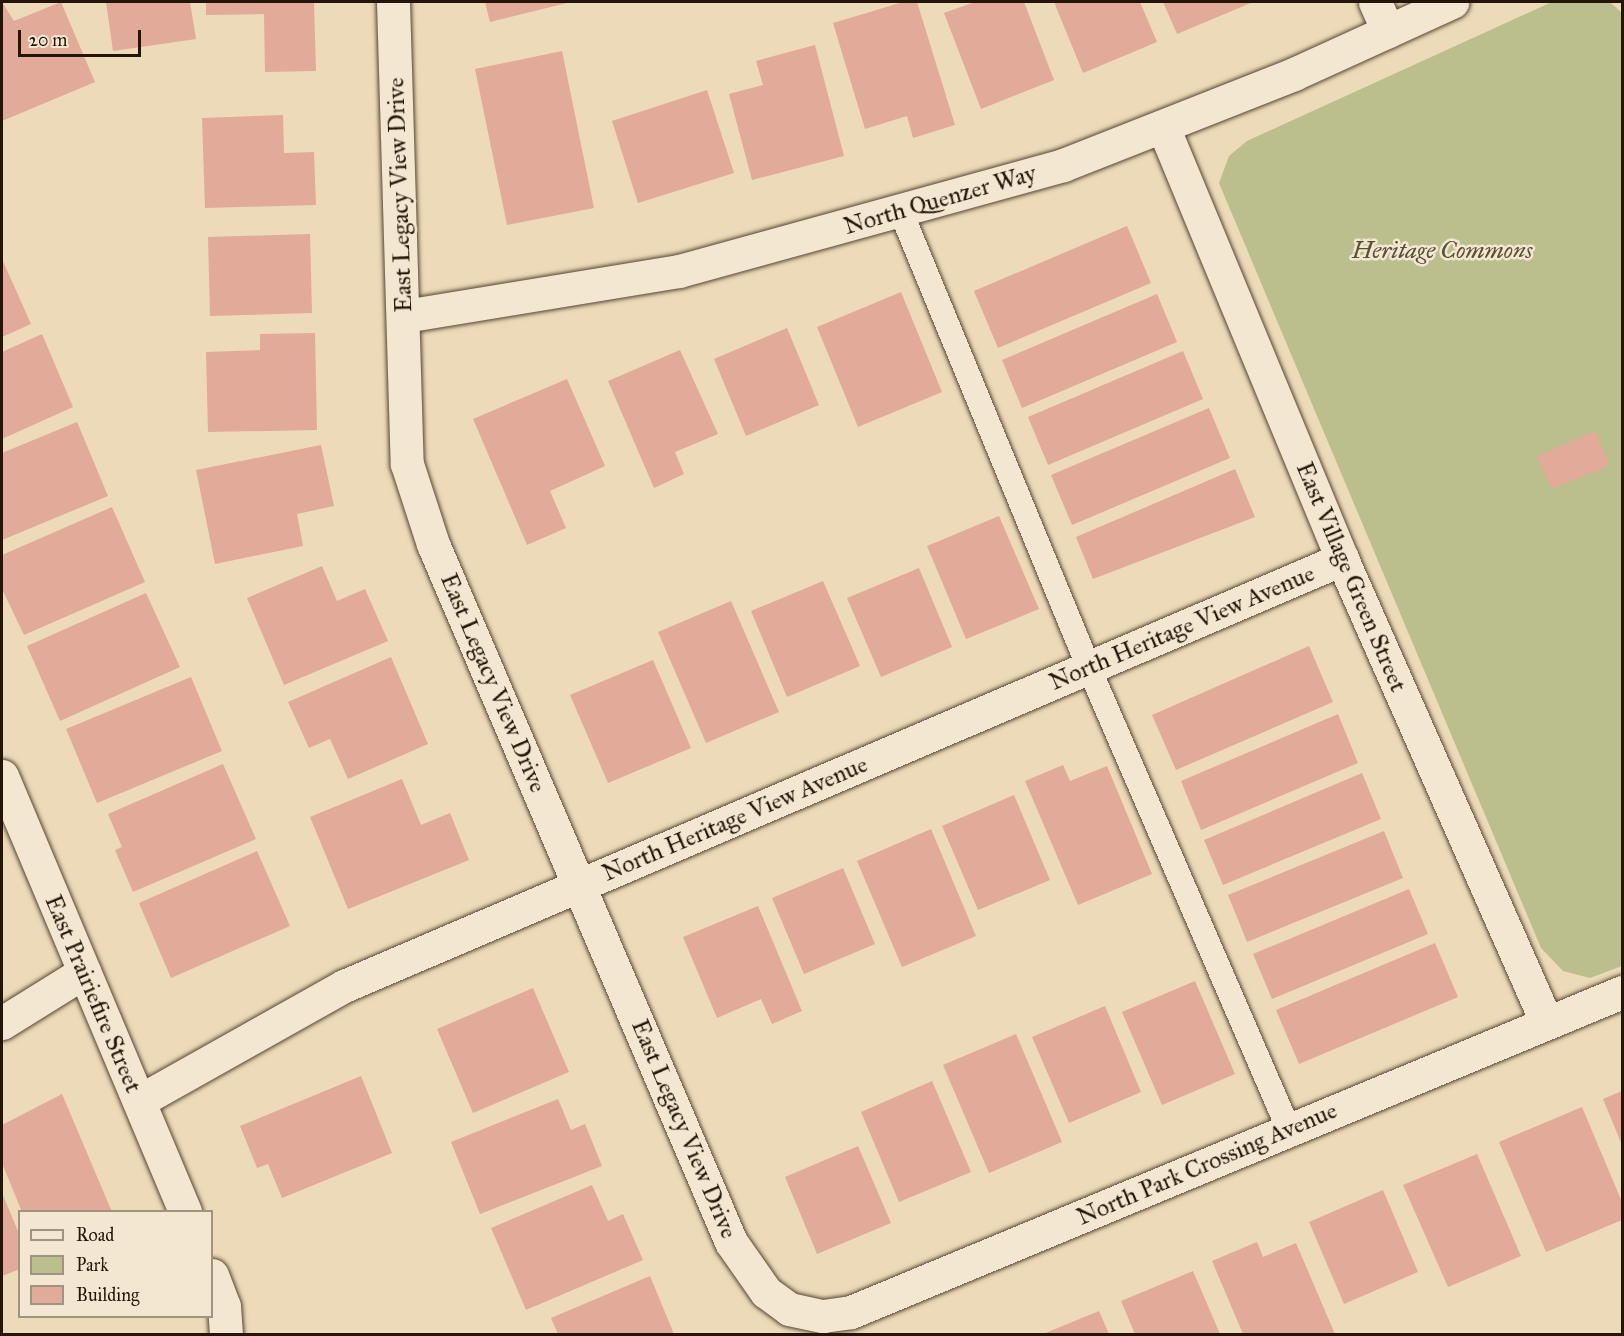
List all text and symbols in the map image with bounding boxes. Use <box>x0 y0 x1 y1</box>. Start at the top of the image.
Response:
scale bar <box>21 18 144 56</box>
text: 20 m <box>29 29 67 51</box>
street label: East Legacy View Drive <box>382 77 418 313</box>
street label: North Quenzer Way <box>840 159 1040 241</box>
park label: Heritage Commons <box>1352 237 1532 265</box>
street label: East Village Green Street <box>1290 458 1412 696</box>
street label: North Heritage View Avenue <box>1045 559 1319 697</box>
street label: East Legacy View Drive <box>434 569 552 797</box>
street label: North Heritage View Avenue <box>598 750 872 888</box>
street label: East Prairiefire Street <box>38 891 148 1097</box>
street label: East Legacy View Drive <box>625 1015 743 1243</box>
street label: North Park Crossing Avenue <box>1073 1096 1341 1232</box>
legend <box>18 1210 213 1318</box>
text: Road <box>76 1224 114 1246</box>
text: Park <box>76 1254 109 1276</box>
text: Building <box>76 1284 139 1306</box>

